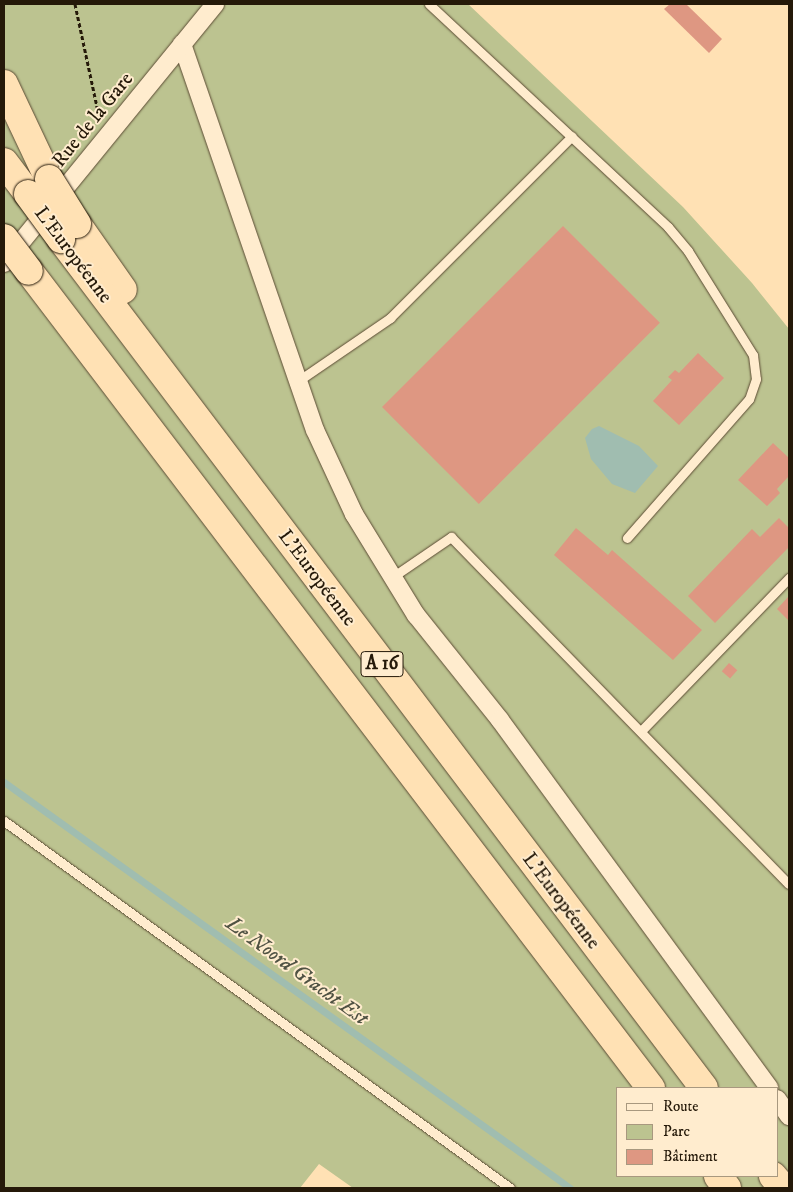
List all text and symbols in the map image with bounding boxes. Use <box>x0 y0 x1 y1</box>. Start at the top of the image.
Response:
street label: Rue de la Gare <box>47 68 139 172</box>
street label: L'Européenne <box>29 202 117 308</box>
street label: L'Européenne <box>273 525 361 631</box>
road number: A 16 <box>360 648 404 681</box>
street label: L'Européenne <box>517 848 605 954</box>
water label: Le Noord Gracht Est <box>221 911 373 1031</box>
legend <box>616 1087 778 1177</box>
text: Route <box>663 1097 698 1116</box>
text: Parc <box>663 1122 690 1141</box>
text: Bâtiment <box>663 1147 718 1166</box>

